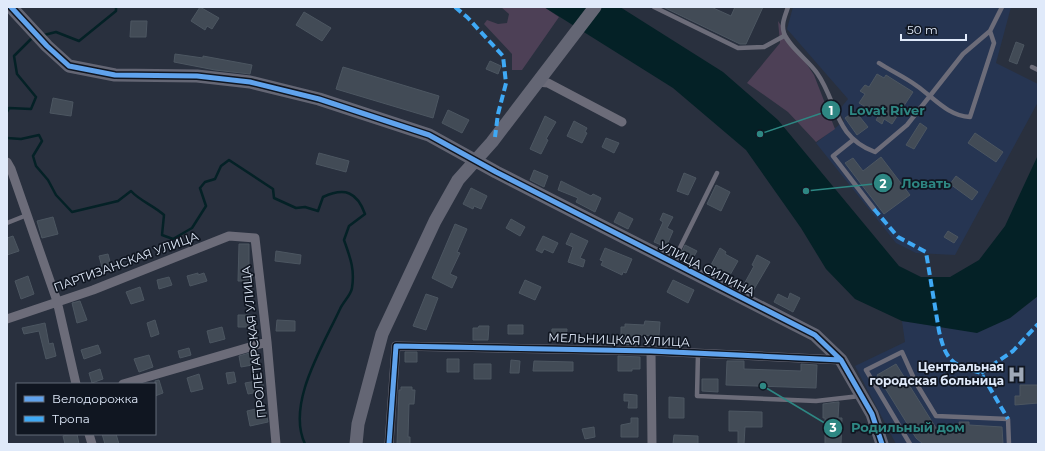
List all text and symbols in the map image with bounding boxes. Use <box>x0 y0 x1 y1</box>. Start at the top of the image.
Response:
scale bar <box>901 16 966 42</box>
text: 50 m <box>907 22 938 37</box>
callout: Lovat River <box>821 98 933 123</box>
text: Lovat River <box>849 102 925 118</box>
text: 1 <box>829 103 833 118</box>
callout: Ловать <box>873 171 959 196</box>
text: Ловать <box>901 175 951 191</box>
text: 2 <box>879 176 887 191</box>
street label: ПАРТИЗАНСКАЯ УЛИЦА <box>51 228 200 295</box>
street label: УЛИЦА СИЛИНА <box>657 238 758 299</box>
street label: ПРОЛЕТАРСКАЯ УЛИЦА <box>238 265 269 419</box>
street label: МЕЛЬНИЦКАЯ УЛИЦА <box>548 330 690 349</box>
place label: Центральная городская больница <box>869 359 1004 388</box>
hospital icon: Центральная городская больница <box>1007 364 1027 384</box>
legend <box>16 383 156 435</box>
text: Велодорожка <box>52 391 138 406</box>
text: Тропа <box>52 411 90 426</box>
callout: Родильный дом <box>823 415 973 440</box>
text: Родильный дом <box>851 419 965 435</box>
text: 3 <box>828 420 837 435</box>

